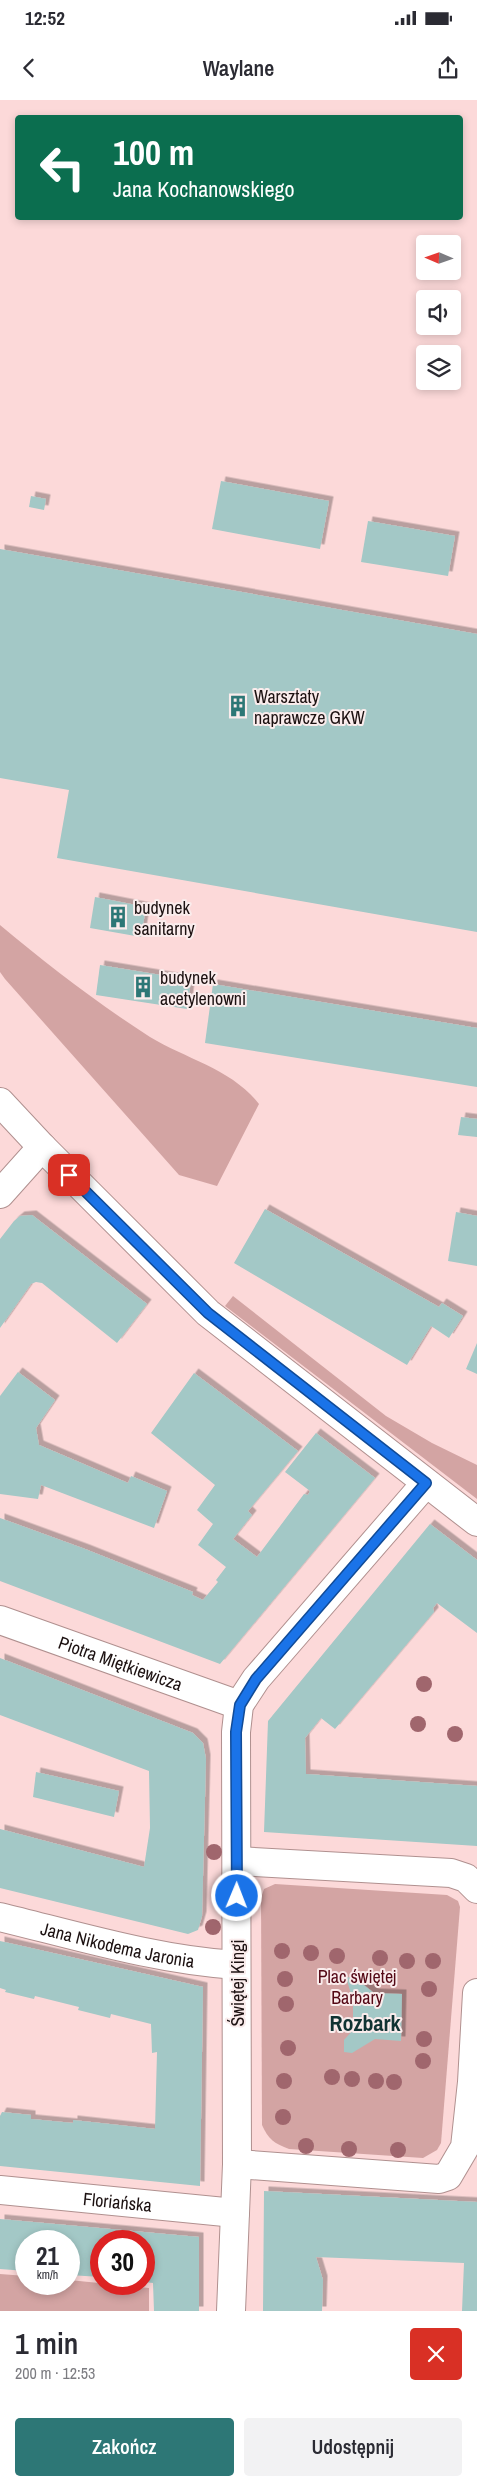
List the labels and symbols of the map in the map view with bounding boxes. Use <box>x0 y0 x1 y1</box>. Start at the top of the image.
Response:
north arrow <box>416 235 461 280</box>
place label: Warsztaty naprawcze GKW <box>254 684 365 730</box>
building icon: Warsztaty naprawcze GKW <box>225 693 251 719</box>
place label: budynek sanitarny <box>134 895 195 941</box>
building icon: budynek sanitarny <box>105 904 131 930</box>
place label: budynek acetylenowni <box>160 965 246 1011</box>
building icon: budynek acetylenowni <box>130 974 156 1000</box>
pin <box>48 1154 90 1196</box>
street label: Piotra Miętkiewicza <box>55 1629 186 1696</box>
position arrow <box>210 1869 262 1921</box>
street label: Jana Nikodema Jaronia <box>38 1915 196 1973</box>
street label: Świętej Kingi <box>225 1940 250 2026</box>
park label: Plac świętej Barbary <box>318 1964 396 2010</box>
district label: Rozbark <box>329 2008 402 2038</box>
street label: Floriańska <box>82 2186 153 2217</box>
speed limit sign: 30 <box>90 2230 155 2295</box>

